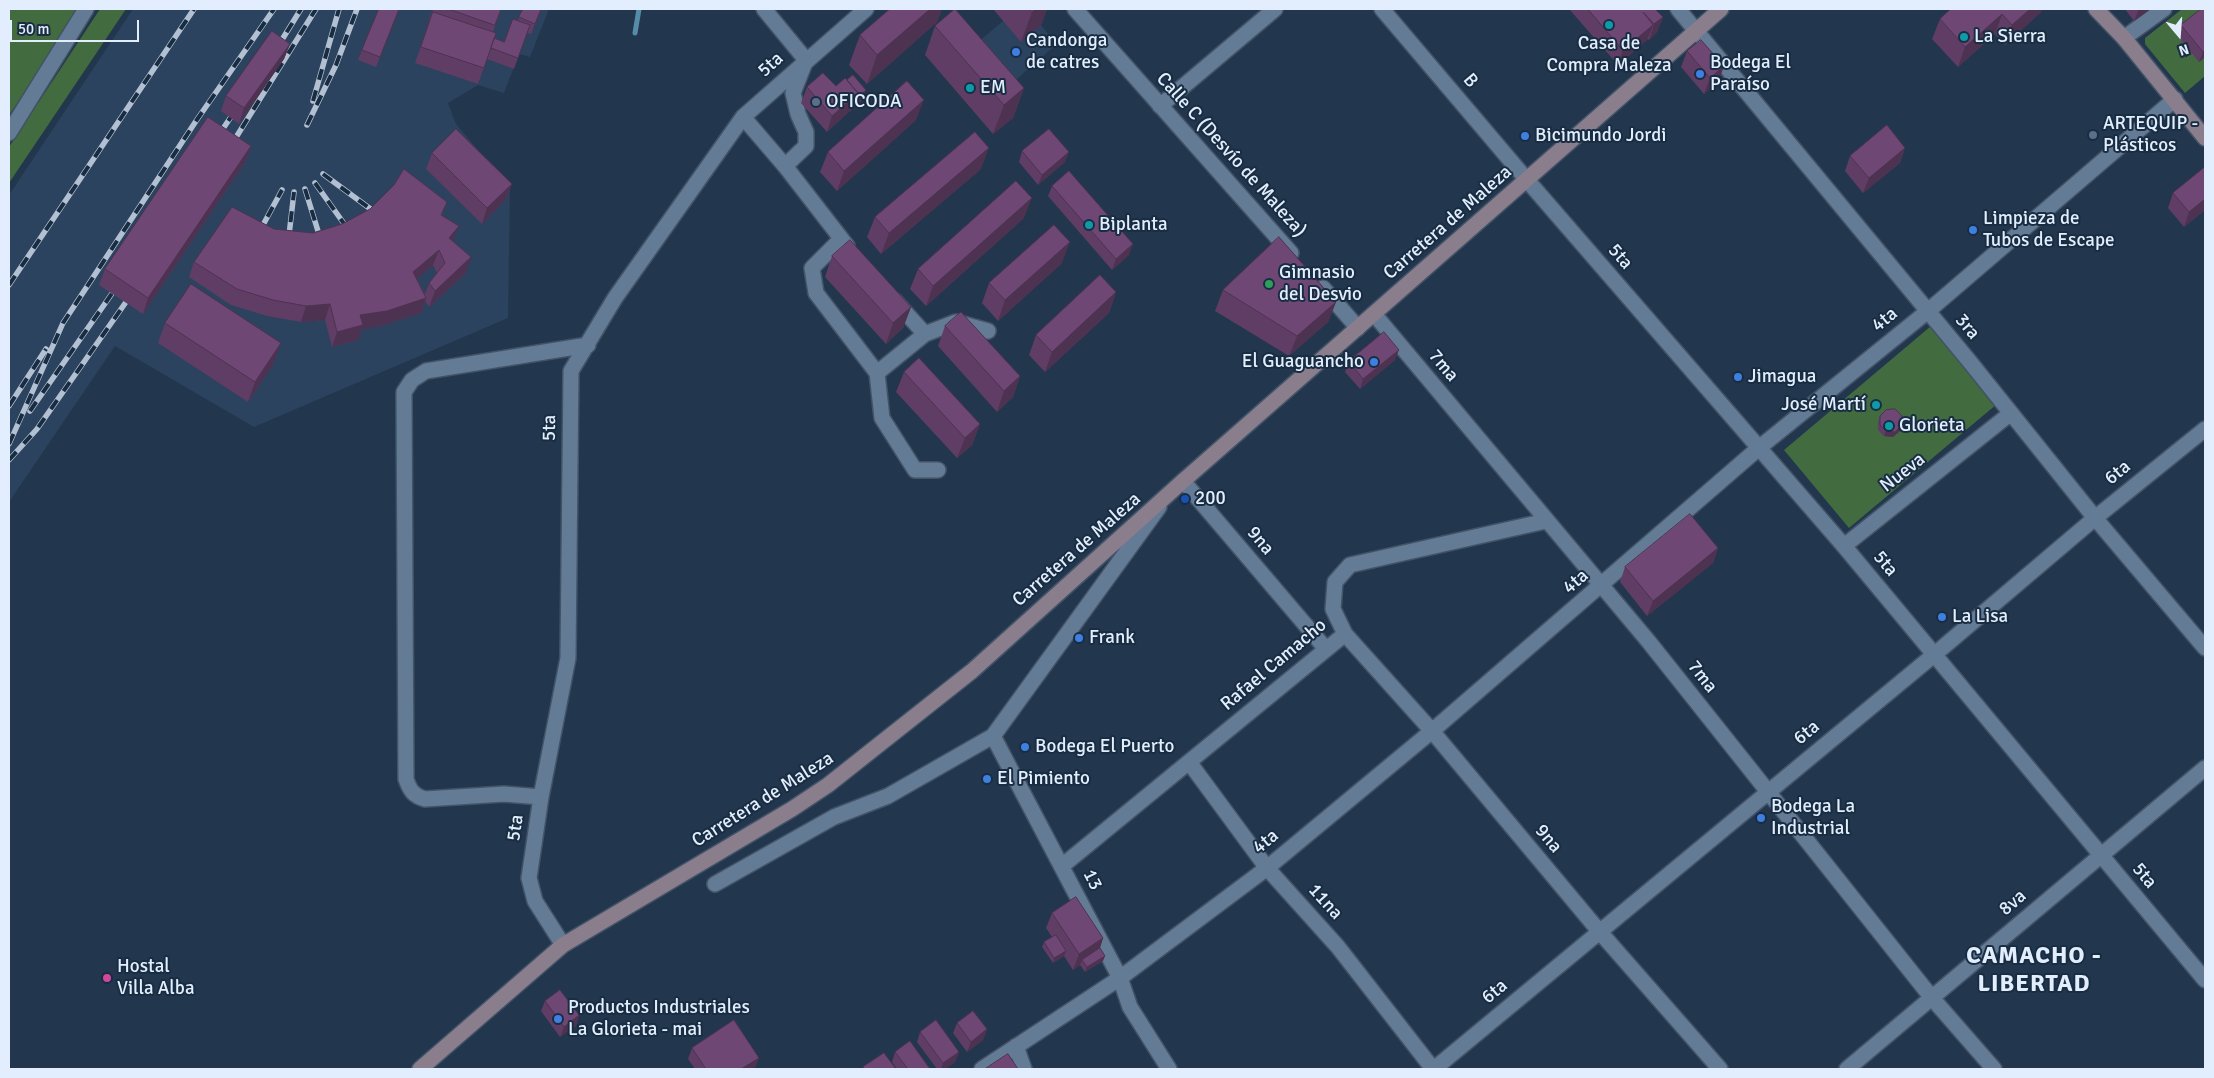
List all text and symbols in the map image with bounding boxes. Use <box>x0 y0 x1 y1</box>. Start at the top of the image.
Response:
scale bar <box>12 10 141 42</box>
north arrow <box>2154 10 2204 60</box>
marker: Casa de Compra Maleza <box>1603 19 1615 31</box>
text: 50 m <box>18 20 49 38</box>
place label: La Sierra <box>1974 26 2046 48</box>
place label: Candonga de catres <box>1026 30 1107 74</box>
marker: La Sierra <box>1958 31 1970 43</box>
place label: Casa de Compra Maleza <box>1546 33 1672 77</box>
text: N <box>2177 40 2191 59</box>
marker: Candonga de catres <box>1010 46 1022 58</box>
street label: 5ta <box>754 48 788 82</box>
place label: Bodega El Paraíso <box>1710 52 1791 96</box>
street label: Calle C (Desvío de Maleza) <box>1151 68 1311 242</box>
marker: Bodega El Paraíso <box>1694 68 1706 80</box>
street label: B <box>1458 69 1482 93</box>
place label: EM <box>980 77 1006 99</box>
marker: EM <box>964 82 976 94</box>
place label: OFICODA <box>826 91 901 113</box>
marker: OFICODA <box>810 96 822 108</box>
place label: ARTEQUIP - Plásticos <box>2103 113 2198 157</box>
place label: Bicimundo Jordi <box>1535 125 1666 147</box>
marker: ARTEQUIP - Plásticos <box>2087 129 2099 141</box>
marker: Bicimundo Jordi <box>1519 130 1531 142</box>
street label: Carretera de Maleza <box>1379 161 1517 285</box>
place label: Limpieza de Tubos de Escape <box>1983 208 2115 252</box>
place label: Biplanta <box>1099 214 1168 236</box>
marker: Biplanta <box>1083 219 1095 231</box>
marker: Limpieza de Tubos de Escape <box>1967 224 1979 236</box>
street label: 5ta <box>1603 240 1637 274</box>
place label: Gimnasio del Desvio <box>1279 262 1362 306</box>
marker: Gimnasio del Desvio <box>1263 278 1275 290</box>
street label: 4ta <box>1868 303 1902 337</box>
street label: 3ra <box>1950 309 1984 345</box>
street label: 7ma <box>1423 345 1463 387</box>
place label: El Guaguancho <box>1242 351 1364 373</box>
marker: El Guaguancho <box>1368 356 1380 368</box>
place label: Jimagua <box>1748 366 1816 388</box>
marker: Jimagua <box>1732 371 1744 383</box>
place label: José Martí <box>1781 394 1866 416</box>
marker: José Martí <box>1870 399 1882 411</box>
street label: 5ta <box>538 415 562 441</box>
place label: Glorieta <box>1899 415 1965 437</box>
marker: Glorieta <box>1883 420 1895 432</box>
street label: Nueva <box>1876 448 1930 498</box>
street label: 6ta <box>2101 456 2135 490</box>
street label: Carretera de Maleza <box>1008 488 1146 612</box>
place label: 200 <box>1195 488 1226 510</box>
marker: 200 <box>1179 493 1191 505</box>
street label: 9na <box>1242 522 1278 560</box>
street label: 5ta <box>1868 547 1902 581</box>
street label: 4ta <box>1559 565 1593 599</box>
place label: La Lisa <box>1952 606 2008 628</box>
marker: La Lisa <box>1936 611 1948 623</box>
street label: Rafael Camacho <box>1217 614 1331 716</box>
place label: Frank <box>1089 627 1135 649</box>
marker: Frank <box>1073 632 1085 644</box>
street label: 7ma <box>1682 656 1722 698</box>
street label: 6ta <box>1790 716 1824 750</box>
place label: Bodega El Puerto <box>1035 736 1174 758</box>
marker: Bodega El Puerto <box>1019 741 1031 753</box>
street label: Carretera de Maleza <box>688 747 838 853</box>
place label: El Pimiento <box>997 768 1090 790</box>
marker: El Pimiento <box>981 773 993 785</box>
place label: Bodega La Industrial <box>1771 796 1855 840</box>
marker: Bodega La Industrial <box>1755 812 1767 824</box>
street label: 5ta <box>503 813 529 843</box>
street label: 9na <box>1530 820 1566 858</box>
street label: 4ta <box>1249 825 1283 859</box>
street label: 5ta <box>2127 859 2161 893</box>
street label: 13 <box>1077 866 1107 894</box>
street label: 11na <box>1303 879 1347 925</box>
street label: 8va <box>1995 885 2031 921</box>
district label: CAMACHO - LIBERTAD <box>1965 943 2103 999</box>
place label: Hostal Villa Alba <box>117 956 195 1000</box>
marker: Hostal Villa Alba <box>101 972 113 984</box>
street label: 6ta <box>1478 975 1512 1009</box>
place label: Productos Industriales La Glorieta - mai <box>568 997 750 1041</box>
marker: Productos Industriales La Glorieta - mai <box>552 1013 564 1025</box>

